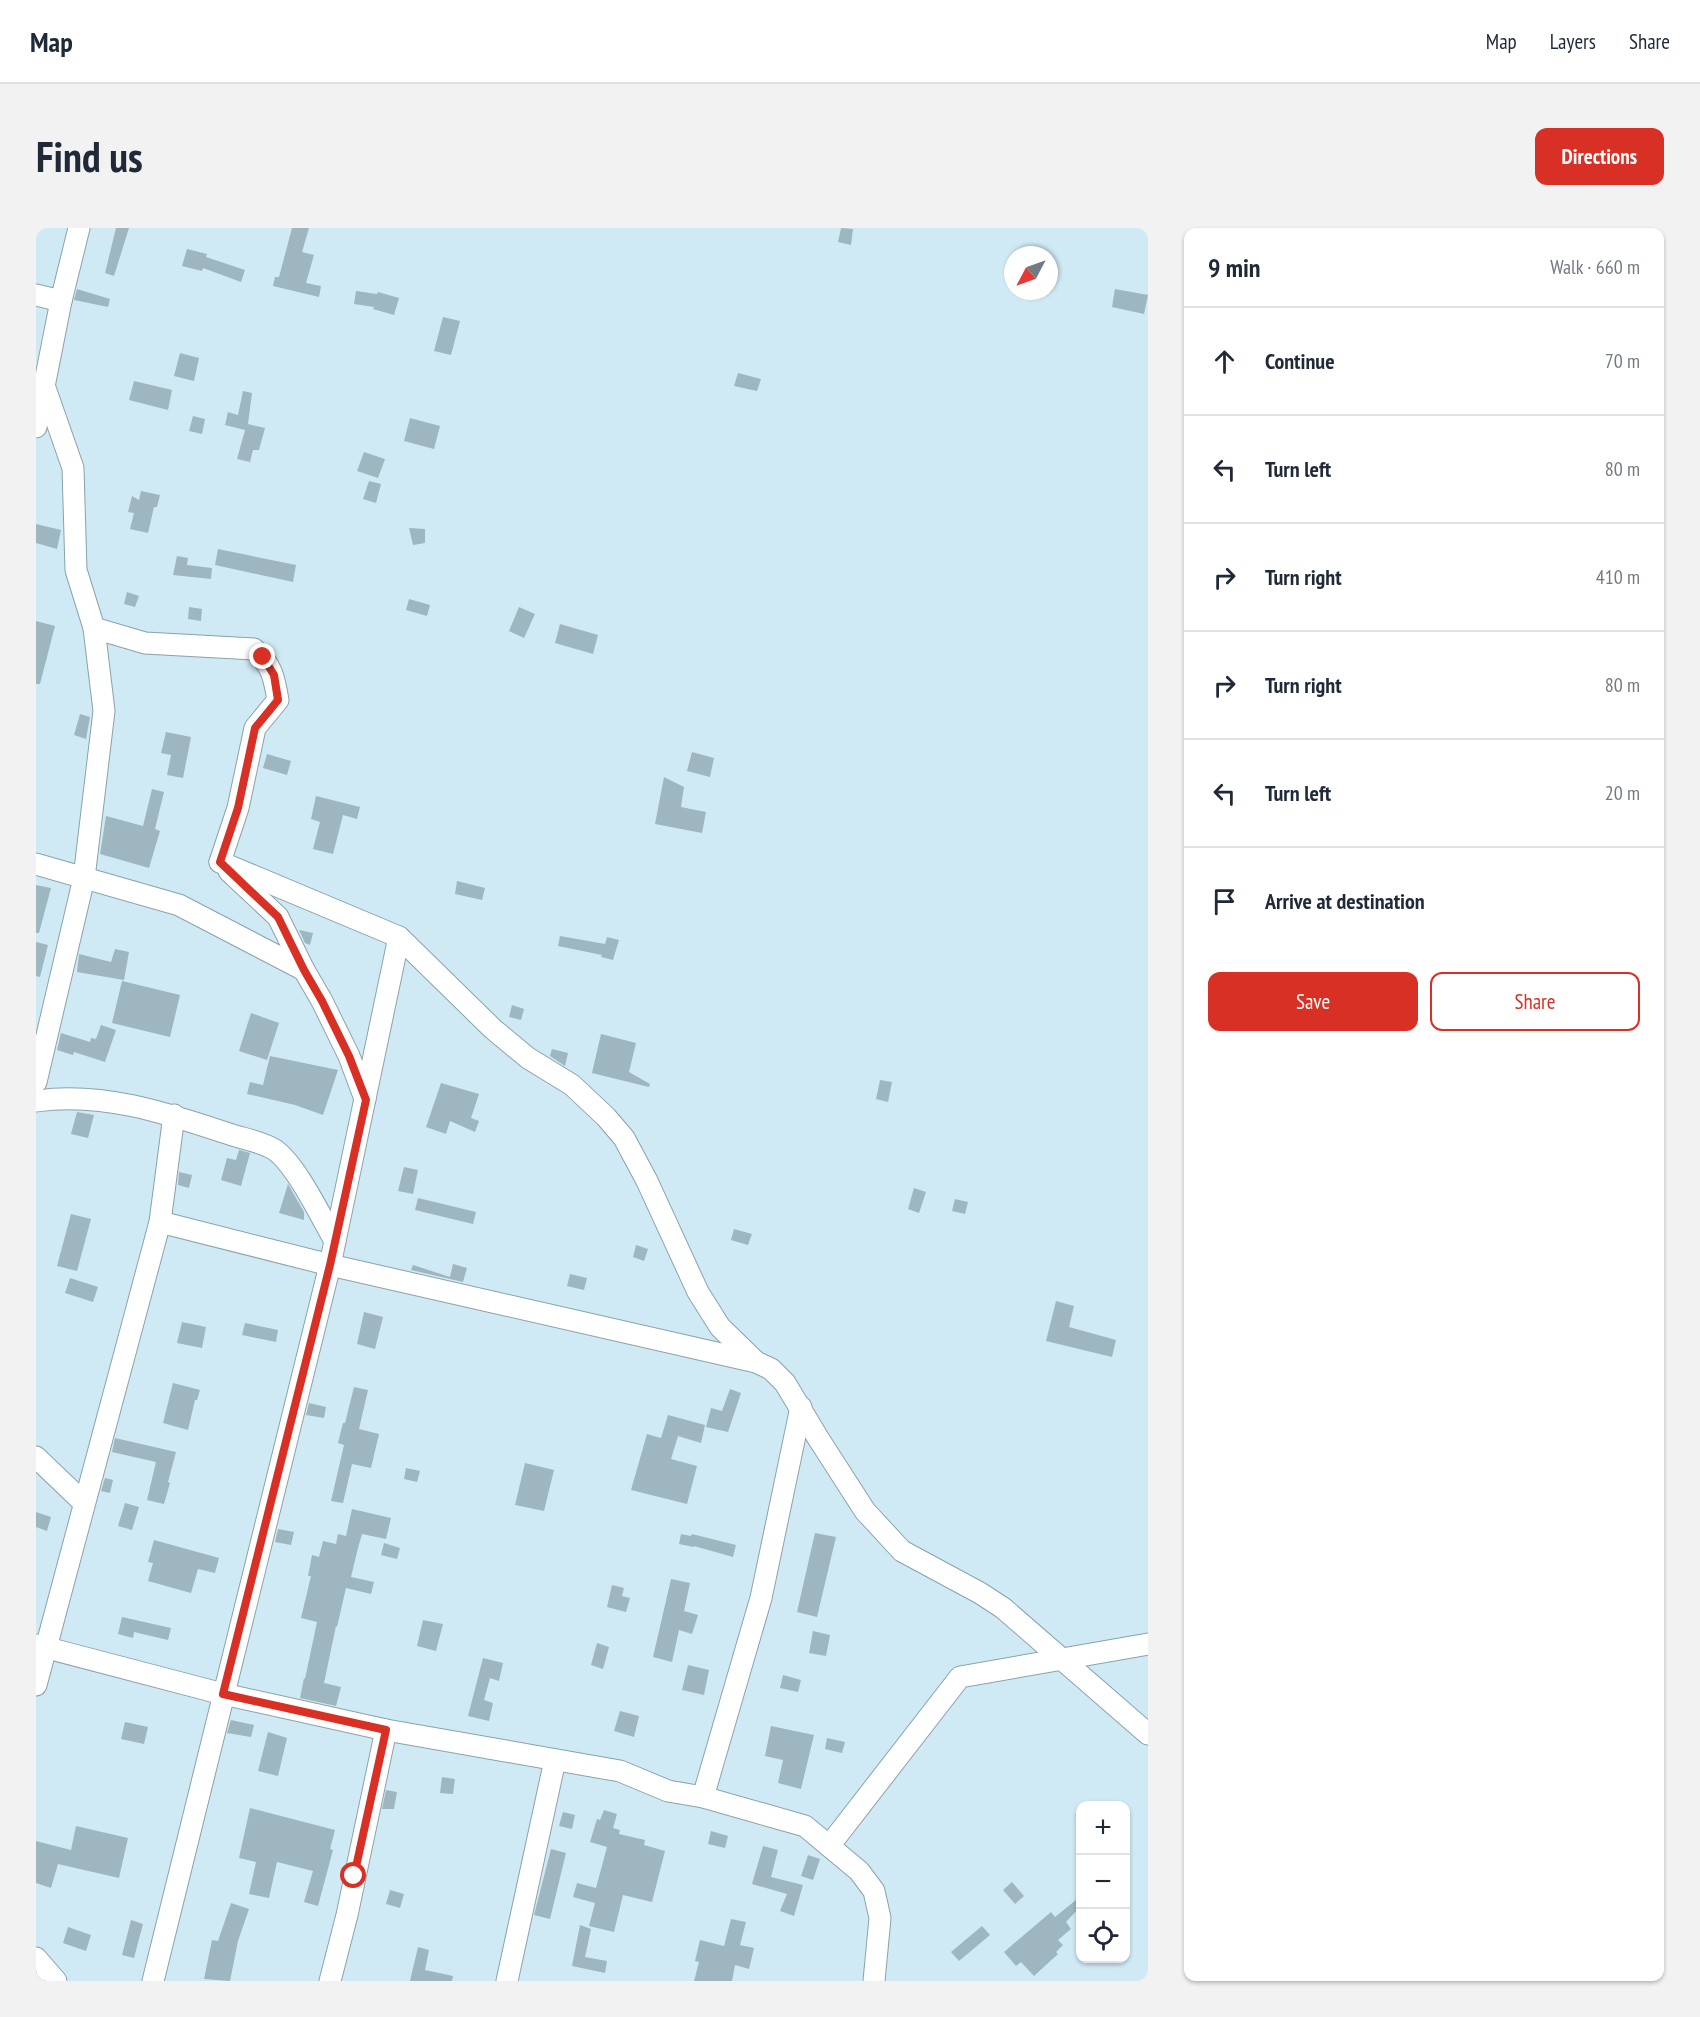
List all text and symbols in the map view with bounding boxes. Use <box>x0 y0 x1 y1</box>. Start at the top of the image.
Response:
text: Map <box>30 23 73 60</box>
text: Map <box>1486 28 1517 55</box>
text: Layers <box>1550 28 1596 55</box>
text: Share <box>1629 28 1670 55</box>
button: Directions <box>1535 128 1664 185</box>
text: Find us <box>36 129 143 184</box>
north arrow <box>1004 246 1058 300</box>
text: 9 min <box>1208 251 1261 284</box>
text: Walk · 660 m <box>1550 254 1640 280</box>
icon: ahead <box>1208 345 1241 378</box>
text: Continue <box>1265 347 1335 375</box>
text: 70 m <box>1605 348 1640 374</box>
icon: left <box>1208 453 1241 486</box>
text: Turn left <box>1265 455 1331 483</box>
text: 80 m <box>1605 456 1640 482</box>
icon: right <box>1208 561 1241 594</box>
text: Turn right <box>1265 563 1342 591</box>
text: 410 m <box>1596 564 1640 590</box>
route end <box>249 643 275 669</box>
icon: right <box>1208 669 1241 702</box>
text: Turn right <box>1265 671 1342 699</box>
text: 80 m <box>1605 672 1640 698</box>
icon: left <box>1208 777 1241 810</box>
text: Turn left <box>1265 779 1331 807</box>
text: 20 m <box>1605 780 1640 806</box>
icon: arrive <box>1208 885 1241 918</box>
text: Arrive at destination <box>1265 887 1425 915</box>
button: Save <box>1208 972 1418 1031</box>
button: Share <box>1430 972 1640 1031</box>
map controls <box>1076 1801 1130 1963</box>
button: + <box>1076 1801 1130 1855</box>
button: − <box>1076 1855 1130 1909</box>
route start <box>340 1862 366 1888</box>
button: locate <box>1076 1909 1130 1963</box>

